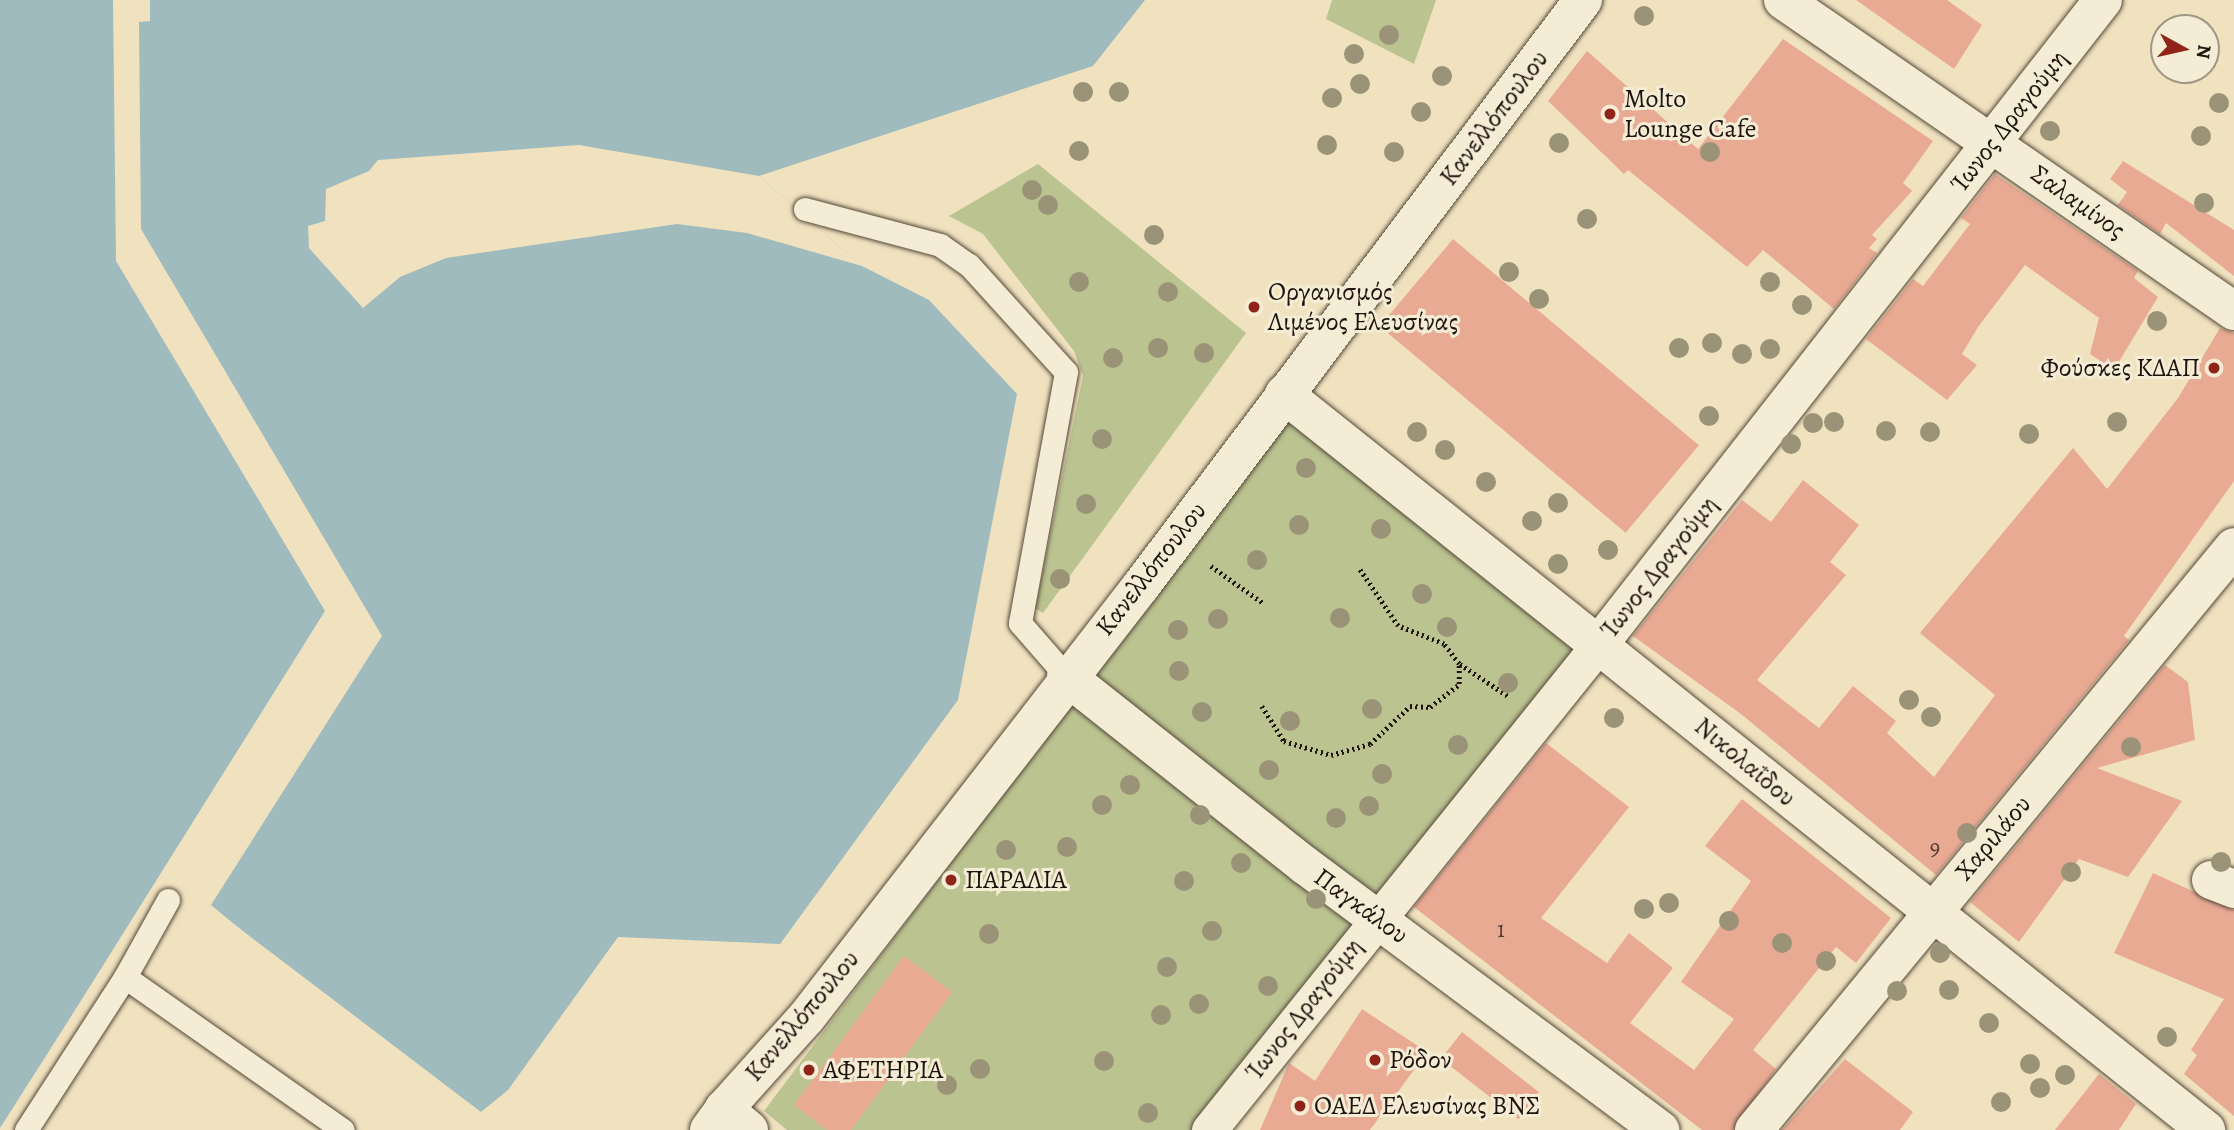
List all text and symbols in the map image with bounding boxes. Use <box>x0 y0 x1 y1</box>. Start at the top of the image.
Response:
north arrow <box>2150 14 2220 84</box>
text: N <box>2190 43 2218 60</box>
street label: Κανελλόπουλου <box>1433 44 1555 192</box>
street label: Ίωνος Δραγούμη <box>1944 44 2074 198</box>
place label: Molto Lounge Cafe <box>1624 83 1756 144</box>
marker: Molto Lounge Cafe <box>1602 106 1618 122</box>
street label: Σαλαμίνος <box>2025 158 2131 246</box>
place label: Οργανισμός Λιμένος Ελευσίνας <box>1268 276 1458 338</box>
marker: Οργανισμός Λιμένος Ελευσίνας <box>1246 299 1262 315</box>
place label: Φούσκες ΚΔΑΠ <box>2040 352 2200 384</box>
marker: Φούσκες ΚΔΑΠ <box>2206 360 2222 376</box>
street label: Ίωνος Δραγούμη <box>1594 490 1724 644</box>
street label: Κανελλόπουλου <box>1089 496 1213 642</box>
street label: Νικολαΐδου <box>1688 711 1802 813</box>
street label: Χαριλάου <box>1948 789 2038 887</box>
house number: 9 <box>1930 834 1940 862</box>
street label: Παγκάλου <box>1308 861 1414 951</box>
place label: ΠΑΡΑΛΙΑ <box>965 864 1067 896</box>
marker: ΠΑΡΑΛΙΑ <box>943 872 959 888</box>
house number: 1 <box>1497 916 1505 944</box>
street label: Ίωνος Δραγούμη <box>1239 932 1369 1086</box>
street label: Κανελλόπουλου <box>738 944 866 1088</box>
place label: Ρόδον <box>1389 1044 1451 1076</box>
marker: Ρόδον <box>1367 1052 1383 1068</box>
place label: ΑΦΕΤΗΡΙΑ <box>823 1054 943 1086</box>
marker: ΑΦΕΤΗΡΙΑ <box>801 1062 817 1078</box>
place label: ΟΑΕΔ Ελευσίνας ΒΝΣ <box>1314 1090 1540 1122</box>
marker: ΟΑΕΔ Ελευσίνας ΒΝΣ <box>1292 1098 1308 1114</box>

